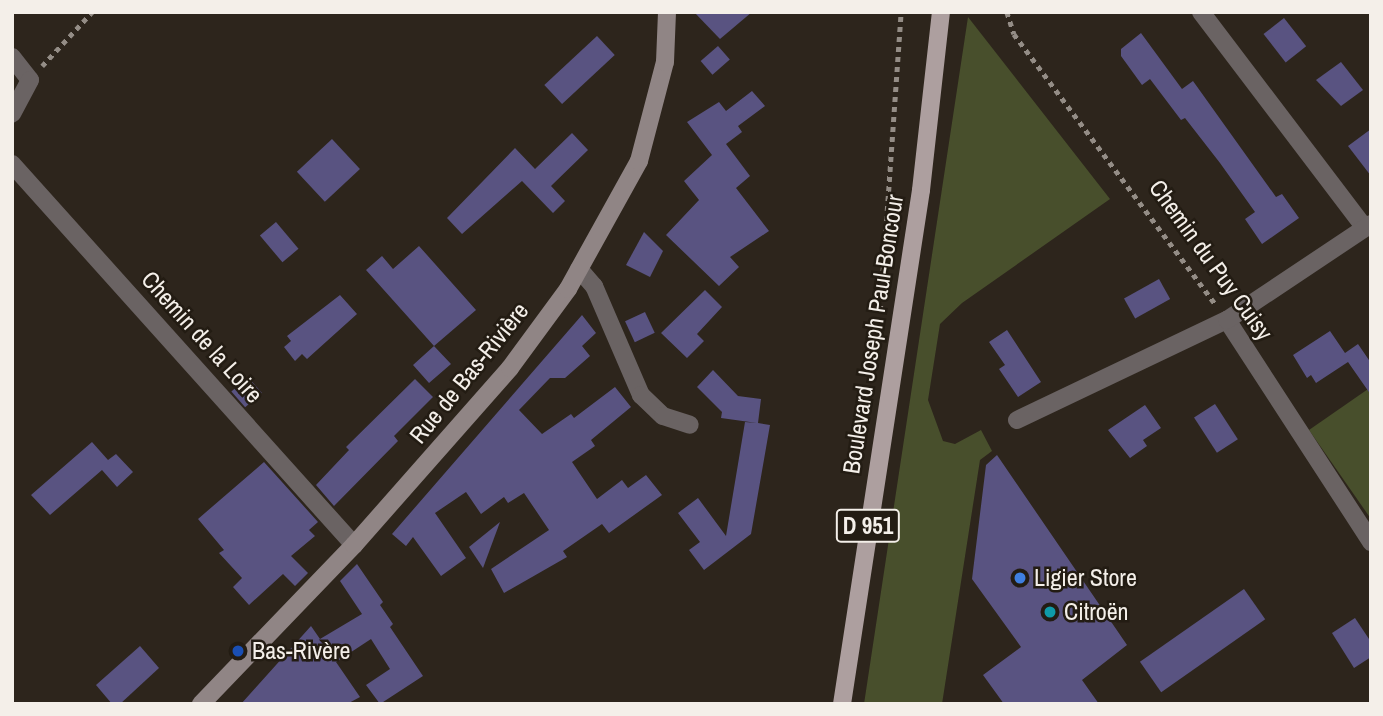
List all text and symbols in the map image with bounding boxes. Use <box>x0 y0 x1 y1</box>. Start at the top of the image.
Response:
street label: Chemin du Puy Cuisy <box>1143 174 1279 346</box>
street label: Boulevard Joseph Paul-Boncour <box>837 192 909 476</box>
street label: Chemin de la Loire <box>135 265 269 409</box>
street label: Rue de Bas-Rivière <box>403 297 535 449</box>
road number: D 951 <box>835 506 901 546</box>
place label: Ligier Store <box>1034 564 1137 592</box>
marker: Ligier Store <box>1012 570 1028 586</box>
place label: Citroën <box>1064 598 1129 626</box>
marker: Citroën <box>1042 604 1058 620</box>
place label: Bas-Rivère <box>252 637 350 665</box>
marker: Bas-Rivère <box>230 643 246 659</box>

